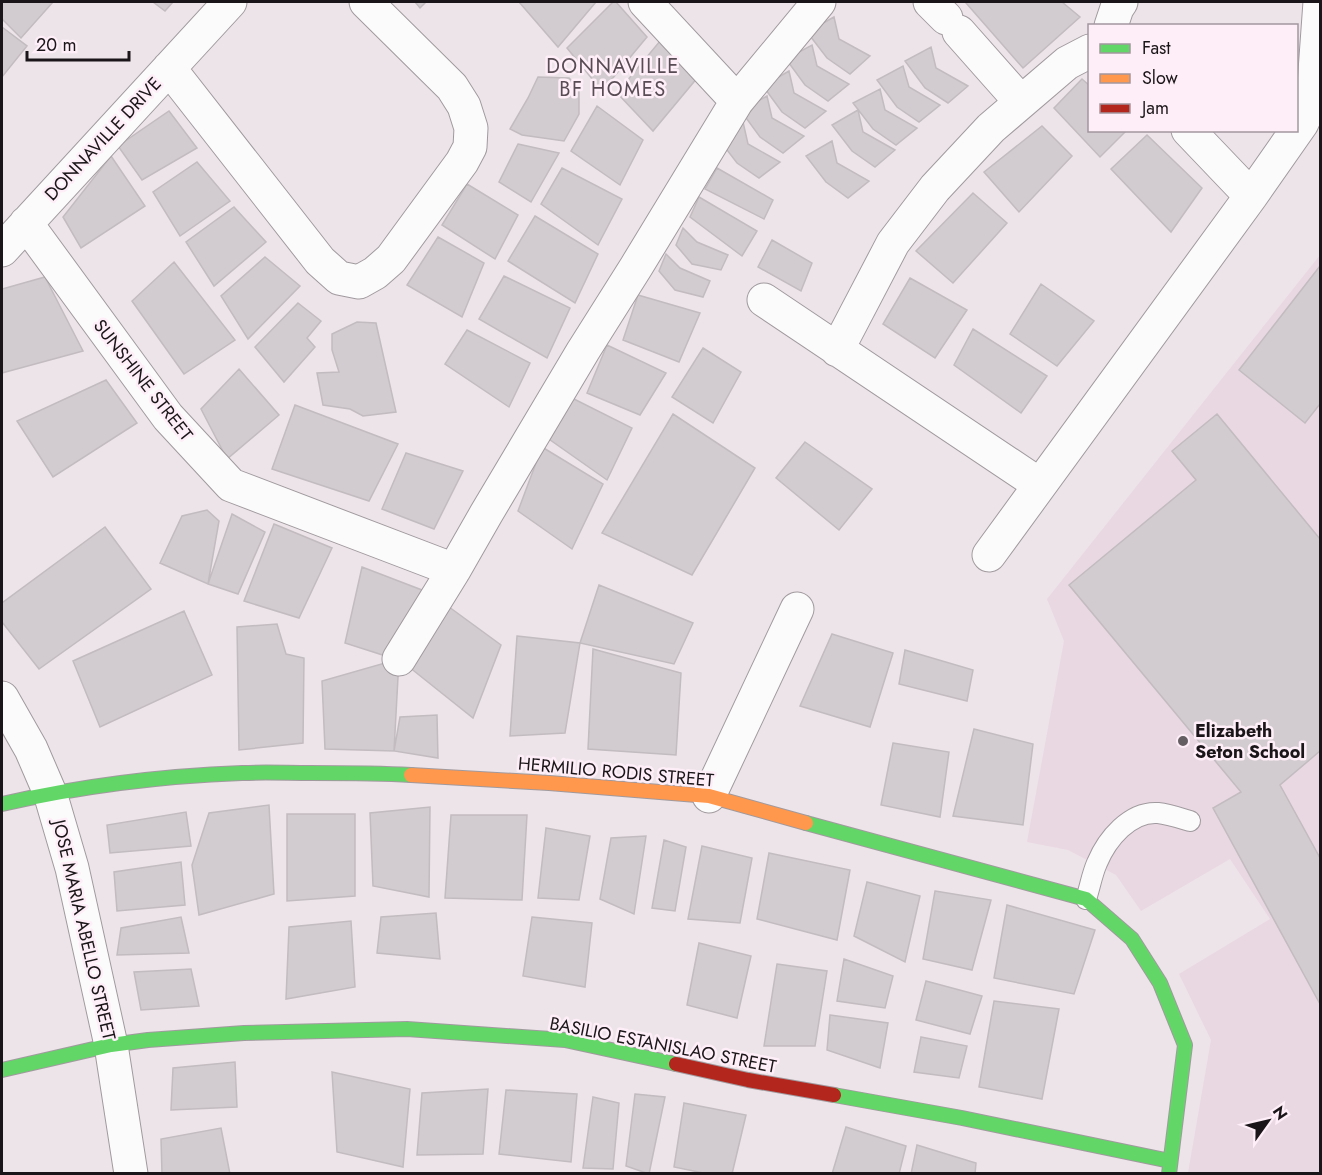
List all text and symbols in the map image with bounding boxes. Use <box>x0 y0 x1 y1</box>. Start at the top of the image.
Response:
scale bar <box>27 24 129 62</box>
legend <box>1088 24 1298 132</box>
text: 20 m <box>36 32 76 58</box>
text: Fast <box>1142 35 1171 61</box>
district label: DONNAVILLE BF HOMES <box>546 52 680 104</box>
text: Slow <box>1142 65 1179 91</box>
street label: DONNAVILLE DRIVE <box>39 71 167 207</box>
text: Jam <box>1140 95 1169 121</box>
street label: SUNSHINE STREET <box>87 314 199 447</box>
place label: Elizabeth Seton School <box>1195 718 1305 765</box>
marker: Elizabeth Seton School <box>1176 734 1190 748</box>
street label: HERMILIO RODIS STREET <box>517 750 716 794</box>
street label: JOSE MARIA ABELLO STREET <box>46 815 122 1043</box>
street label: BASILIO ESTANISLAO STREET <box>547 1010 779 1080</box>
north arrow <box>1238 1091 1298 1151</box>
text: N <box>1267 1101 1293 1125</box>

